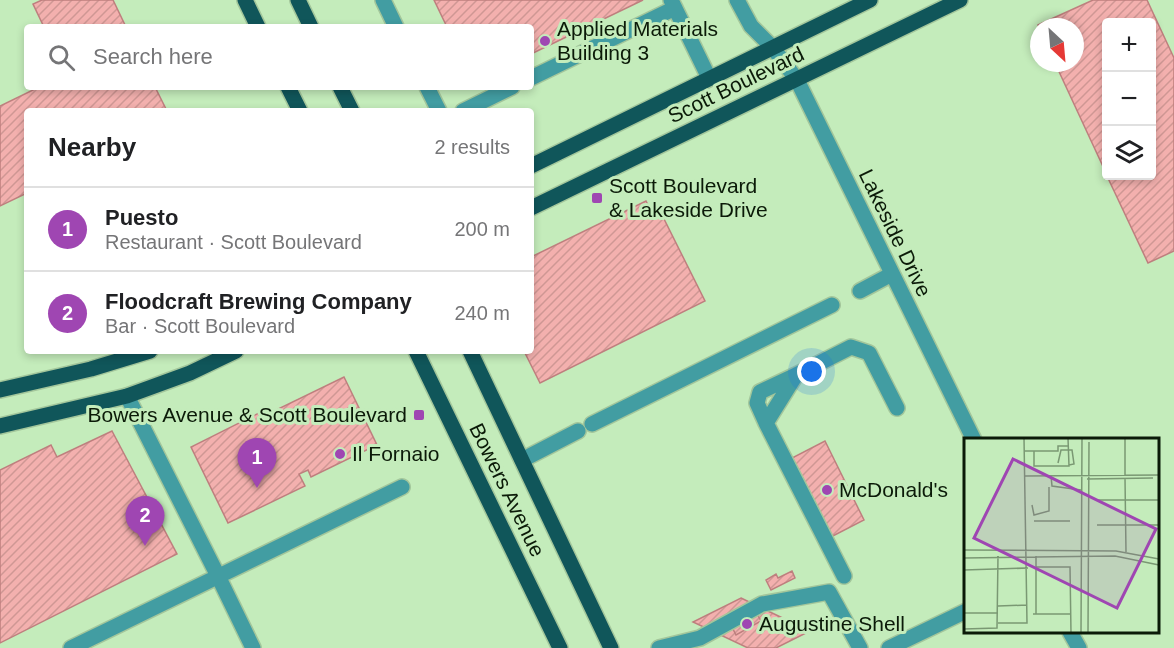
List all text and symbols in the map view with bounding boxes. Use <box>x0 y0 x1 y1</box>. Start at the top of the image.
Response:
place label: Applied Materials Building 3 <box>557 17 718 64</box>
north arrow <box>1030 18 1084 72</box>
map controls <box>1102 18 1156 180</box>
button: + <box>1102 18 1156 72</box>
search box <box>24 24 534 90</box>
marker: Applied Materials Building 3 <box>538 34 552 48</box>
icon: search <box>45 41 78 74</box>
street label: Scott Boulevard <box>664 42 807 127</box>
text: Search here <box>93 44 213 69</box>
button: − <box>1102 72 1156 126</box>
button: layers <box>1102 126 1156 180</box>
text: Nearby <box>48 132 136 162</box>
text: 2 results <box>434 136 510 158</box>
street label: Lakeside Drive <box>855 165 936 300</box>
place label: Scott Boulevard & Lakeside Drive <box>609 174 768 221</box>
marker: Scott Boulevard & Lakeside Drive <box>590 191 604 205</box>
text: Puesto <box>105 205 178 230</box>
text: 1 <box>62 218 73 240</box>
text: 200 m <box>454 218 510 240</box>
text: Restaurant · Scott Boulevard <box>105 231 362 253</box>
text: Floodcraft Brewing Company <box>105 289 412 314</box>
text: 2 <box>62 302 73 324</box>
text: 240 m <box>454 302 510 324</box>
text: Bar · Scott Boulevard <box>105 315 295 337</box>
your location <box>797 357 826 386</box>
place label: Bowers Avenue & Scott Boulevard <box>88 403 407 426</box>
marker: Bowers Avenue & Scott Boulevard <box>412 408 426 422</box>
street label: Bowers Avenue <box>465 419 550 560</box>
pin: 1 <box>238 438 276 488</box>
inset map <box>964 438 1159 633</box>
place label: Il Fornaio <box>352 442 440 465</box>
marker: Il Fornaio <box>333 447 347 461</box>
place label: McDonald's <box>839 478 948 501</box>
marker: McDonald's <box>820 483 834 497</box>
pin: 2 <box>126 496 164 546</box>
place label: Augustine Shell <box>759 612 905 635</box>
marker: Augustine Shell <box>740 617 754 631</box>

